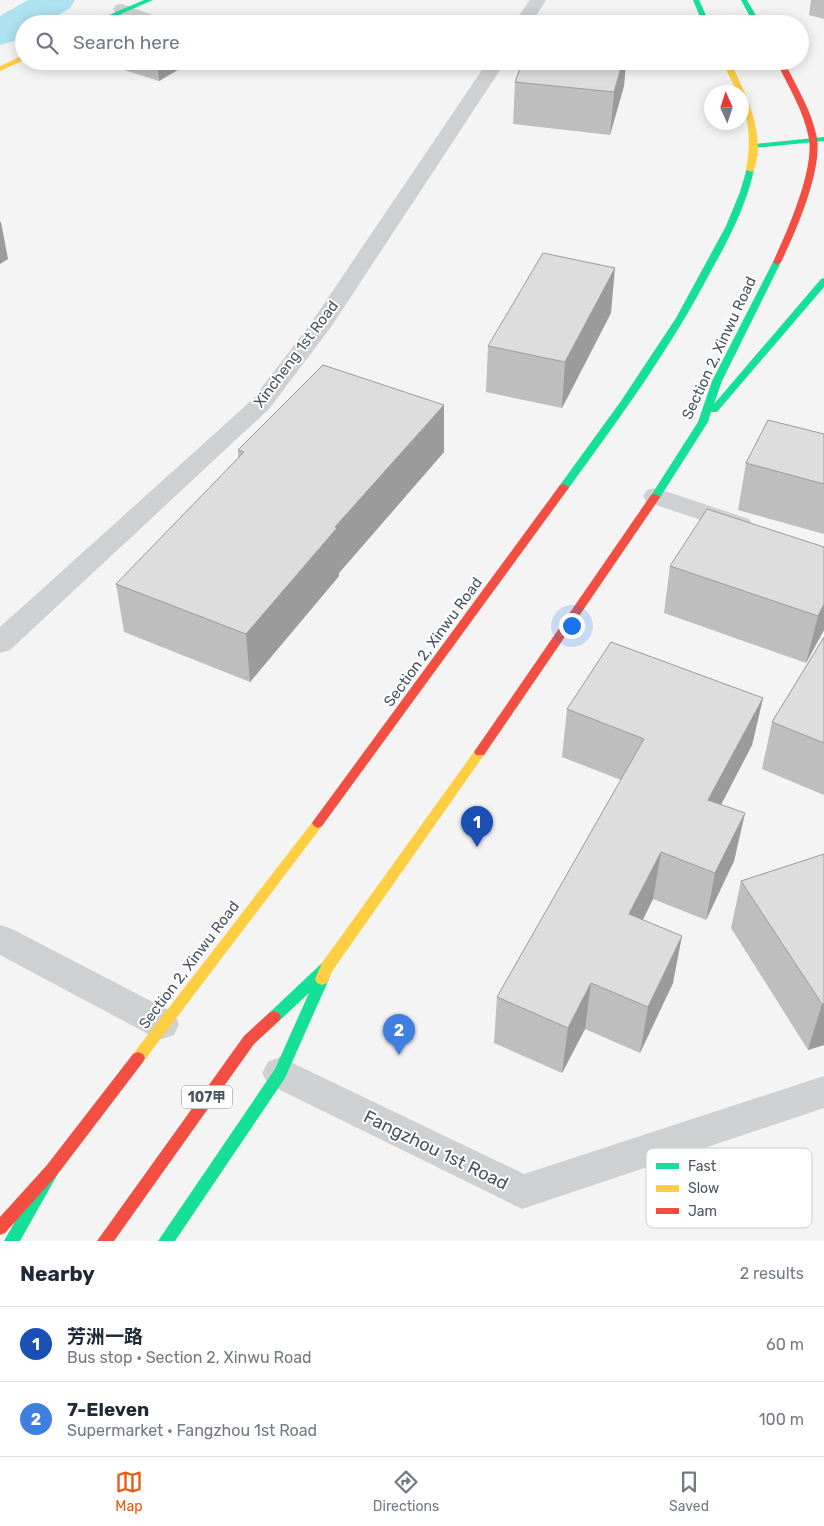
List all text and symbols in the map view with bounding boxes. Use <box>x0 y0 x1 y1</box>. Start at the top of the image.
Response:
search box <box>15 15 809 70</box>
icon: search <box>33 29 61 57</box>
text: Search here <box>73 31 180 54</box>
north arrow <box>704 85 749 130</box>
street label: Section 2, Xinwu Road <box>678 274 760 422</box>
street label: Xincheng 1st Road <box>250 297 342 411</box>
street label: Section 2, Xinwu Road <box>380 574 486 710</box>
your location <box>559 613 585 639</box>
pin: 1 <box>461 806 493 847</box>
street label: Section 2, Xinwu Road <box>135 897 243 1033</box>
pin: 2 <box>383 1014 415 1055</box>
road number: 107甲 <box>182 1086 232 1108</box>
street label: Fangzhou 1st Road <box>360 1105 512 1195</box>
legend <box>646 1148 812 1228</box>
text: Fast <box>688 1158 717 1175</box>
text: Slow <box>688 1180 719 1197</box>
text: Jam <box>688 1203 717 1220</box>
text: Nearby <box>20 1261 95 1286</box>
text: 2 results <box>740 1264 804 1283</box>
text: 芳洲一路 <box>67 1325 143 1348</box>
text: 1 <box>32 1335 40 1354</box>
text: 60 m <box>766 1335 804 1354</box>
text: Bus stop · Section 2, Xinwu Road <box>67 1348 312 1367</box>
text: 7-Eleven <box>67 1398 149 1421</box>
text: 2 <box>31 1410 41 1429</box>
text: 100 m <box>759 1410 804 1429</box>
text: Supermarket · Fangzhou 1st Road <box>67 1421 317 1440</box>
tab: Map <box>115 1468 143 1515</box>
tab: Directions <box>373 1468 439 1515</box>
tab: Saved <box>669 1468 709 1515</box>

